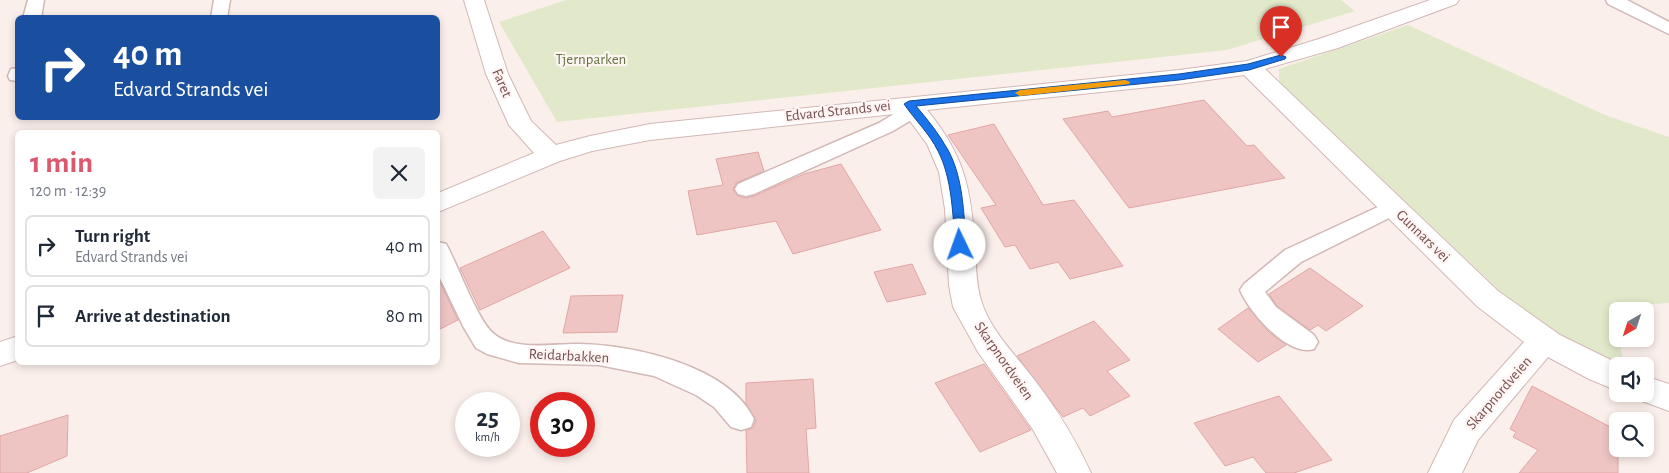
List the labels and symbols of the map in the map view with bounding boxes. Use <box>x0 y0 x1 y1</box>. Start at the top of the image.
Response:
pin <box>1260 6 1302 57</box>
park label: Tjernparken <box>556 52 626 67</box>
street label: Faret <box>489 67 515 100</box>
street label: Edvard Strands vei <box>784 98 892 124</box>
street label: Gunnars vei <box>1393 207 1453 265</box>
position arrow <box>933 218 985 270</box>
north arrow <box>1609 302 1654 348</box>
street label: Skarpnordveien <box>972 319 1036 403</box>
street label: Reidarbakken <box>528 346 610 366</box>
street label: Skarpnordveien <box>1463 354 1535 432</box>
speed limit sign: 30 <box>530 392 595 457</box>

